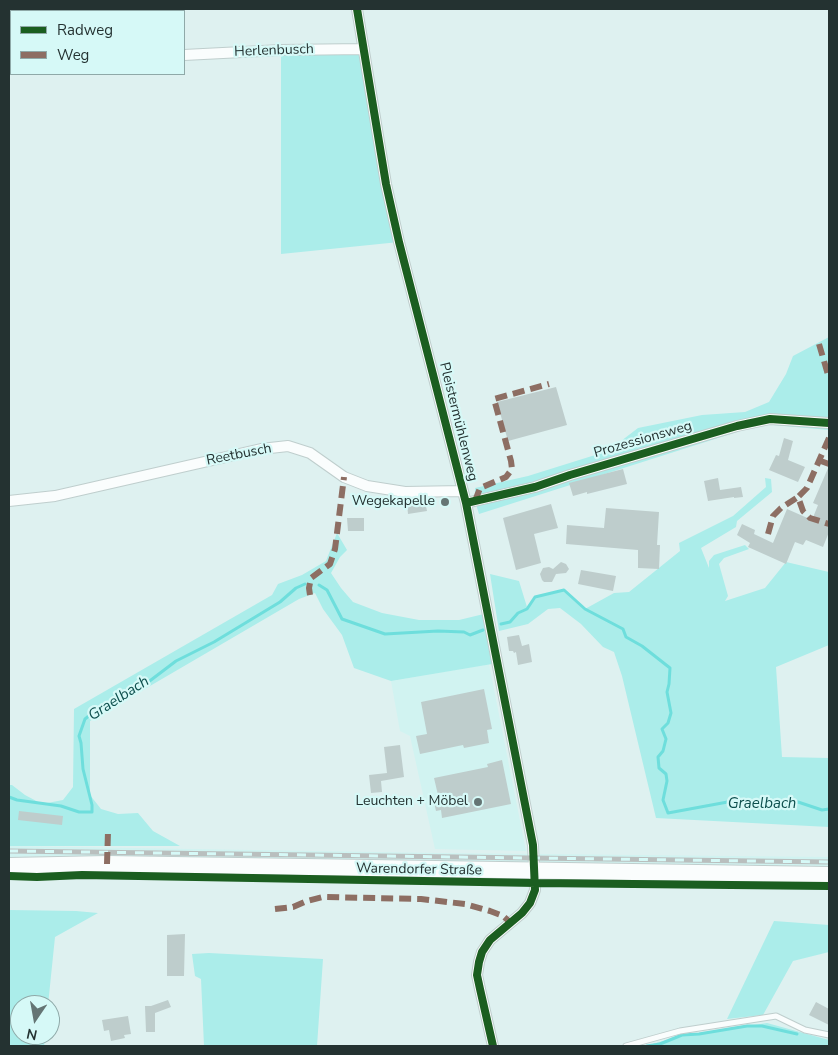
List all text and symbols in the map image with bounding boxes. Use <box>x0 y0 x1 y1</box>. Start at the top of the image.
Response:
legend <box>10 10 185 75</box>
text: Radweg <box>57 20 113 40</box>
street label: Herlenbusch <box>234 41 314 61</box>
text: Weg <box>57 45 89 65</box>
street label: Pleistermühlenweg <box>435 361 481 483</box>
street label: Prozessionsweg <box>592 418 694 462</box>
street label: Reetbusch <box>205 440 273 470</box>
place label: Wegekapelle <box>352 494 435 510</box>
marker: Wegekapelle <box>439 496 451 508</box>
water label: Graelbach <box>85 673 153 725</box>
place label: Leuchten + Möbel <box>355 794 468 810</box>
water label: Graelbach <box>728 795 796 813</box>
marker: Leuchten + Möbel <box>472 796 484 808</box>
street label: Warendorfer Straße <box>356 861 482 879</box>
north arrow <box>10 995 60 1045</box>
text: N <box>25 1024 39 1045</box>

